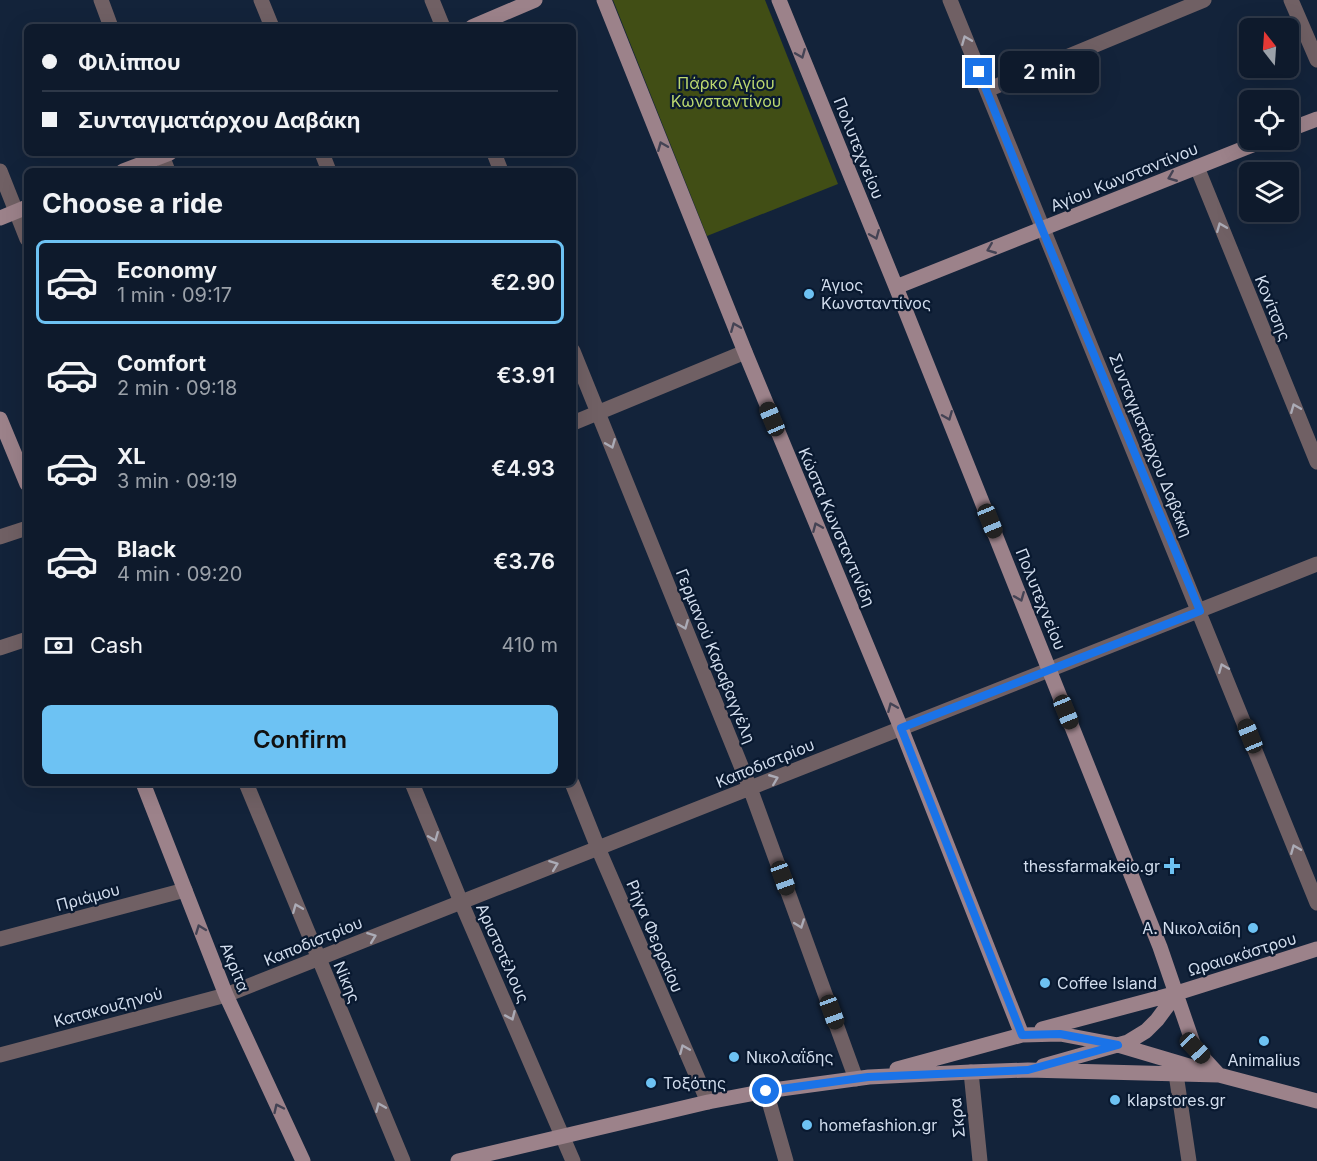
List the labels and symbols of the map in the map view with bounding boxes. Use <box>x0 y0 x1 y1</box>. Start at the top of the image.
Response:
north arrow <box>1239 18 1299 78</box>
one-way arrow <box>961 35 973 46</box>
one-way arrow <box>794 48 806 59</box>
callout: 2 min <box>1000 51 1099 93</box>
route end <box>965 58 992 85</box>
park label: Πάρκο Αγίου Κωνσταντίνου <box>671 73 781 111</box>
street label: Πολυτεχνείου <box>830 94 888 202</box>
street label: Αγίου Κωνσταντίνου <box>1047 138 1201 216</box>
one-way arrow <box>657 141 669 152</box>
one-way arrow <box>1167 170 1178 182</box>
one-way arrow <box>1216 222 1228 233</box>
one-way arrow <box>868 228 880 239</box>
one-way arrow <box>986 242 997 254</box>
street label: Κονίτσης <box>1251 272 1295 344</box>
place label: Άγιος Κωνσταντίνος <box>821 275 931 313</box>
marker: Άγιος Κωνσταντίνος <box>802 287 816 301</box>
one-way arrow <box>729 322 742 333</box>
street label: Συνταγματάρχου Δαβάκη <box>1105 350 1197 540</box>
car <box>757 399 787 439</box>
one-way arrow <box>1290 403 1302 414</box>
one-way arrow <box>941 409 953 420</box>
one-way arrow <box>603 439 616 449</box>
street label: Κώστα Κωνσταντινίδη <box>794 444 880 610</box>
car <box>975 501 1005 541</box>
one-way arrow <box>812 522 824 533</box>
street label: Πολυτεχνείου <box>1012 545 1070 653</box>
street label: Γερμανού Καραβαγγέλη <box>672 566 760 746</box>
one-way arrow <box>1013 590 1025 601</box>
one-way arrow <box>677 619 689 630</box>
one-way arrow <box>1218 663 1230 674</box>
car <box>1051 692 1081 732</box>
one-way arrow <box>887 702 899 713</box>
car <box>1235 716 1265 756</box>
street label: Καποδιστρίου <box>713 734 817 792</box>
one-way arrow <box>768 773 779 786</box>
one-way arrow <box>427 831 439 842</box>
one-way arrow <box>1290 844 1302 855</box>
place label: thessfarmakeio.gr <box>1023 856 1160 876</box>
car <box>768 858 798 898</box>
marker: thessfarmakeio.gr <box>1165 859 1179 873</box>
one-way arrow <box>548 860 558 873</box>
street label: Ρήγα Φερραίου <box>622 877 688 995</box>
street label: Πριάμου <box>54 879 122 915</box>
street label: Αριστοτέλους <box>472 900 534 1006</box>
one-way arrow <box>292 903 304 914</box>
street label: Καποδιστρίου <box>261 912 365 970</box>
place label: Α. Νικολαίδη <box>1142 918 1241 938</box>
one-way arrow <box>792 919 805 929</box>
marker: Α. Νικολαίδη <box>1246 921 1260 935</box>
one-way arrow <box>195 924 207 935</box>
street label: Ωραιοκάστρου <box>1185 928 1299 980</box>
one-way arrow <box>366 932 377 944</box>
street label: Ακρίτα <box>216 939 254 995</box>
street label: Νίκης <box>329 958 365 1006</box>
place label: Coffee Island <box>1057 973 1157 993</box>
marker: Coffee Island <box>1038 976 1052 990</box>
street label: Κατακουζηνού <box>51 983 165 1031</box>
car <box>817 992 847 1032</box>
one-way arrow <box>504 1010 516 1021</box>
car <box>1176 1029 1214 1067</box>
marker: Animalius <box>1257 1034 1271 1048</box>
one-way arrow <box>680 1044 692 1055</box>
place label: Νικολαΐδης <box>746 1047 834 1067</box>
marker: Νικολαΐδης <box>727 1050 741 1064</box>
place label: Animalius <box>1227 1050 1301 1070</box>
place label: Τοξότης <box>663 1073 726 1093</box>
marker: Τοξότης <box>644 1076 658 1090</box>
route start <box>752 1077 779 1104</box>
place label: klapstores.gr <box>1127 1090 1226 1110</box>
marker: klapstores.gr <box>1108 1093 1122 1107</box>
street label: Σκρα <box>945 1097 969 1139</box>
one-way arrow <box>375 1102 387 1113</box>
one-way arrow <box>274 1103 286 1114</box>
place label: homefashion.gr <box>819 1115 937 1135</box>
marker: homefashion.gr <box>800 1118 814 1132</box>

